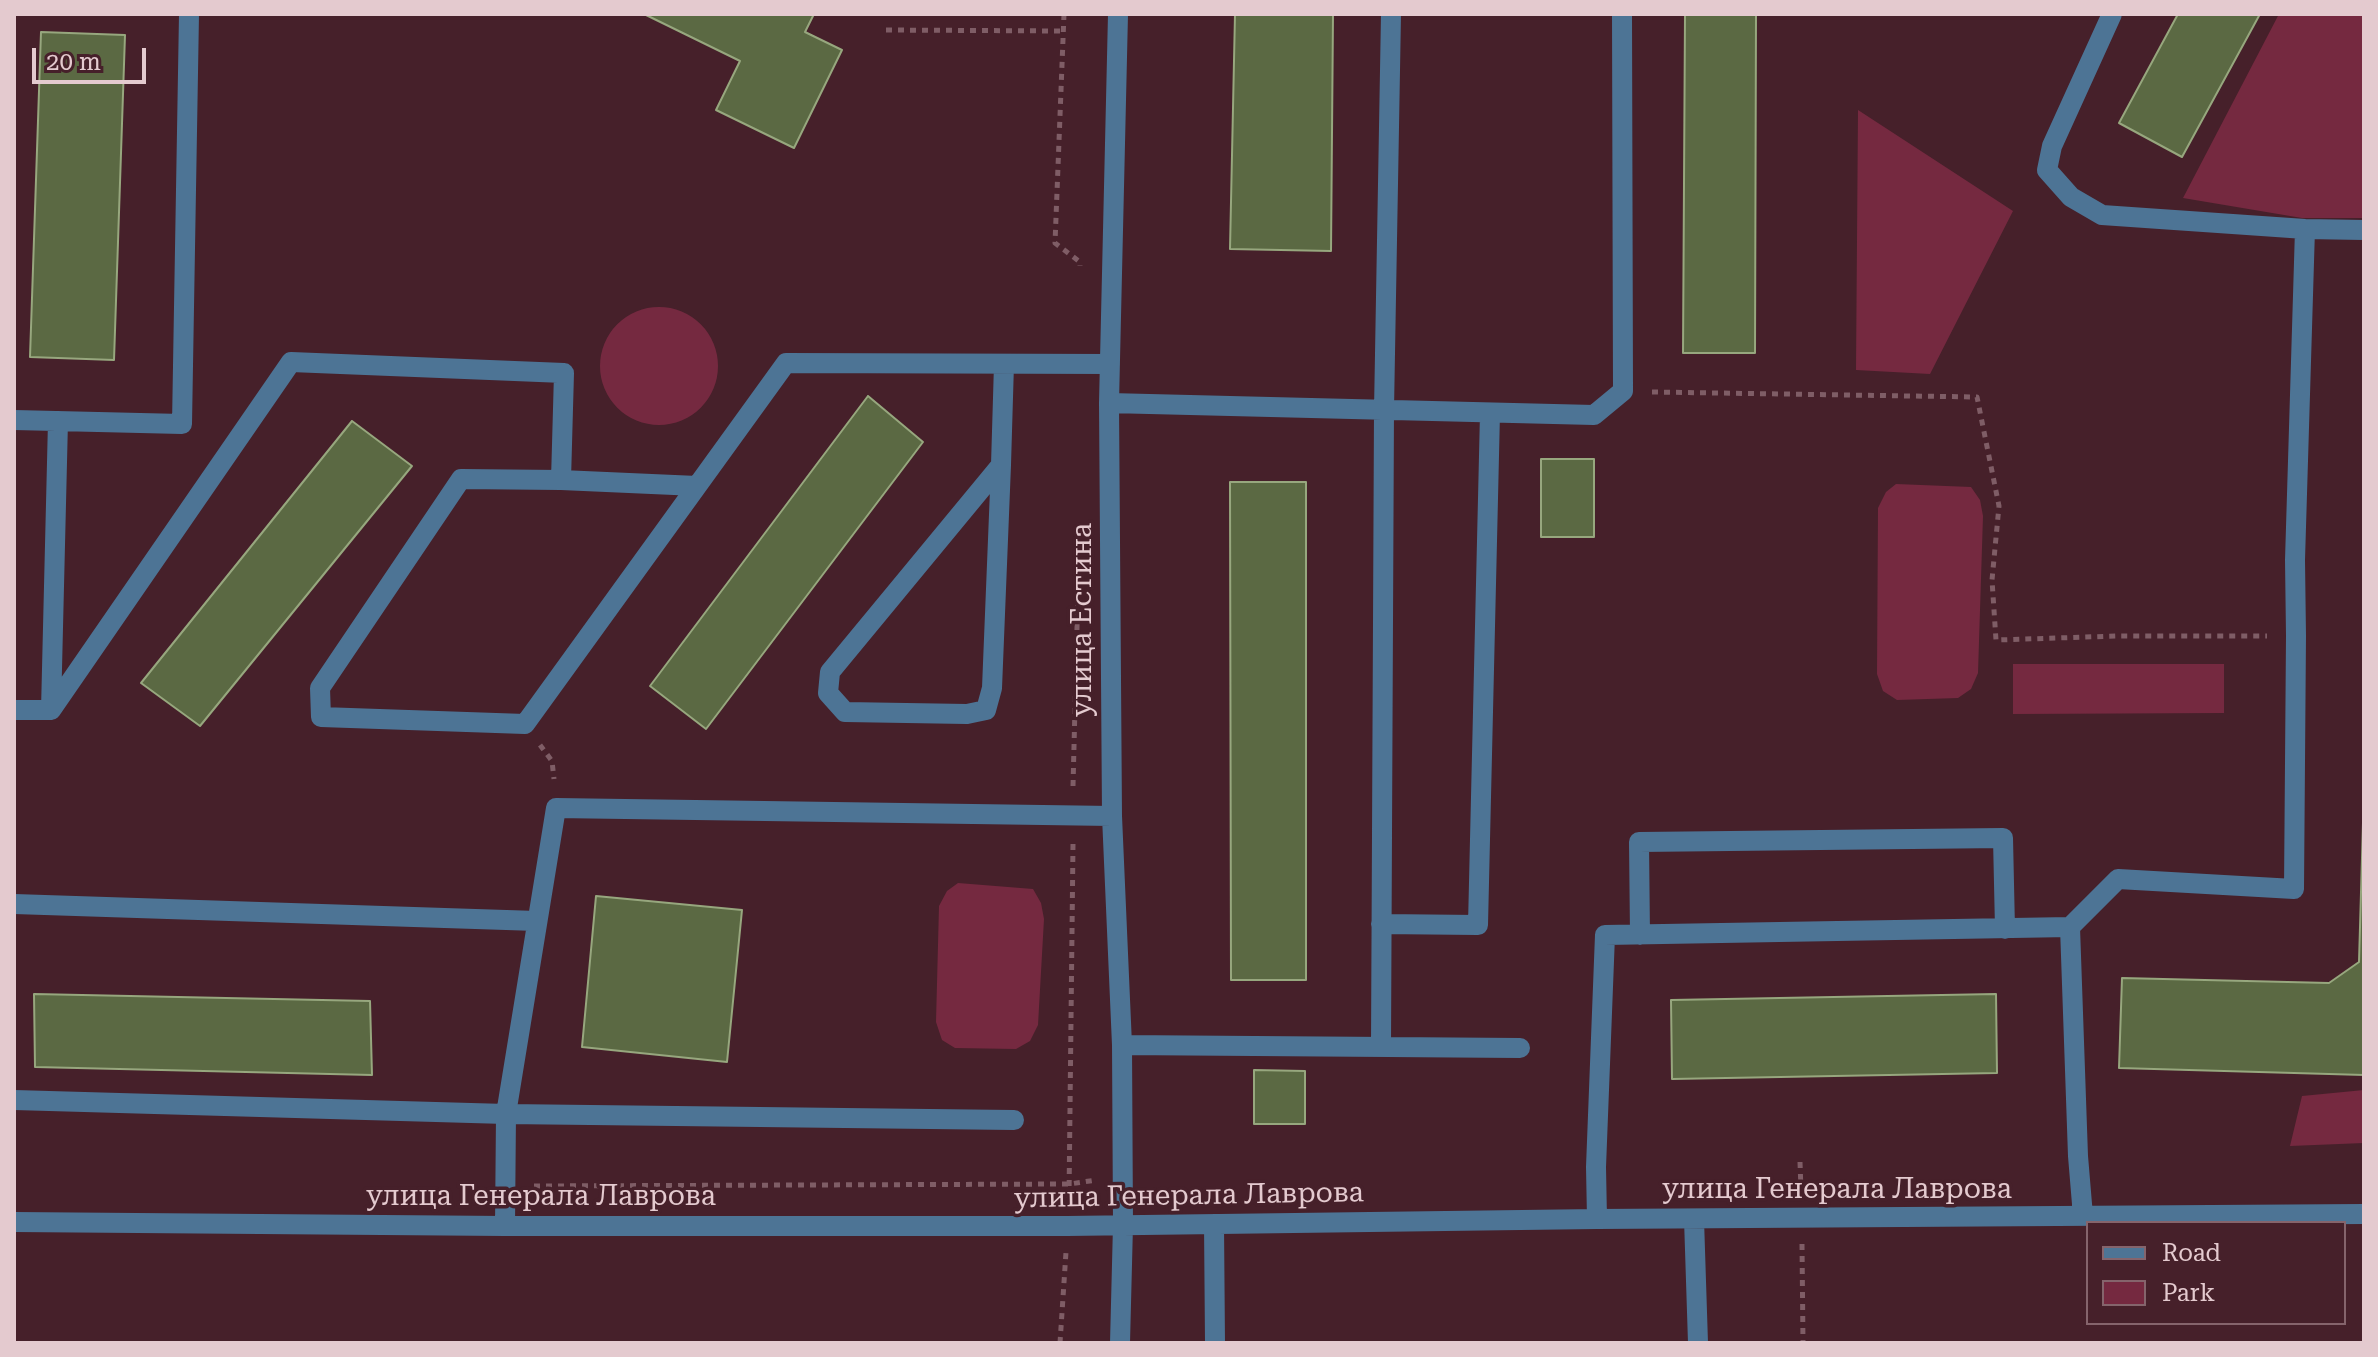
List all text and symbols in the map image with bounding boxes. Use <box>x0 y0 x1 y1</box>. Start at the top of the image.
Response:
scale bar <box>36 32 150 82</box>
text: 20 m <box>46 48 101 76</box>
street label: улица Естина <box>1066 523 1100 717</box>
street label: улица Генерала Лаврова <box>1662 1173 2012 1207</box>
street label: улица Генерала Лаврова <box>1014 1176 1364 1216</box>
street label: улица Генерала Лаврова <box>366 1180 716 1214</box>
legend <box>2086 1221 2346 1325</box>
text: Road <box>2162 1239 2221 1267</box>
text: Park <box>2162 1279 2215 1307</box>

